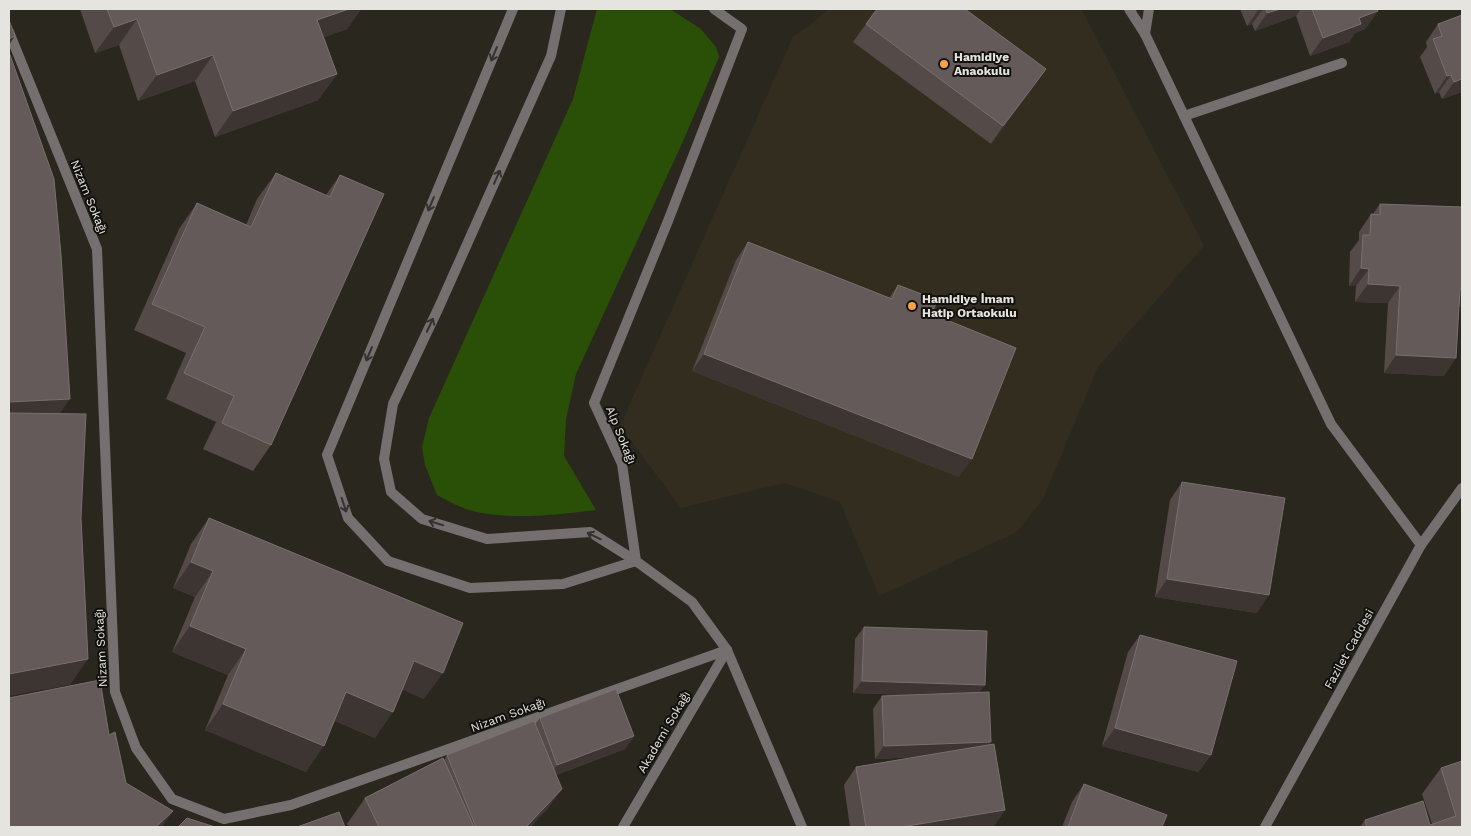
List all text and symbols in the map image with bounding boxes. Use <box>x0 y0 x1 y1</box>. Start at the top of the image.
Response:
one-way arrow <box>489 46 498 61</box>
place label: Hamidiye Anaokulu <box>954 50 1010 78</box>
marker: Hamidiye Anaokulu <box>938 58 950 70</box>
street label: Nizam Sokağı <box>68 158 110 236</box>
one-way arrow <box>493 170 503 185</box>
one-way arrow <box>426 196 436 211</box>
place label: Hamidiye İmam Hatip Ortaokulu <box>922 292 1017 320</box>
marker: Hamidiye İmam Hatip Ortaokulu <box>906 300 918 312</box>
one-way arrow <box>426 318 436 333</box>
one-way arrow <box>364 346 373 361</box>
street label: Alp Sokağı <box>603 404 639 466</box>
one-way arrow <box>340 497 349 512</box>
one-way arrow <box>428 518 444 528</box>
one-way arrow <box>587 531 602 541</box>
street label: Fazilet Caddesi <box>1321 607 1377 691</box>
street label: Nizam Sokağı <box>92 608 110 688</box>
street label: Akademi Sokağı <box>635 688 693 776</box>
street label: Nizam Sokağı <box>469 695 547 735</box>

